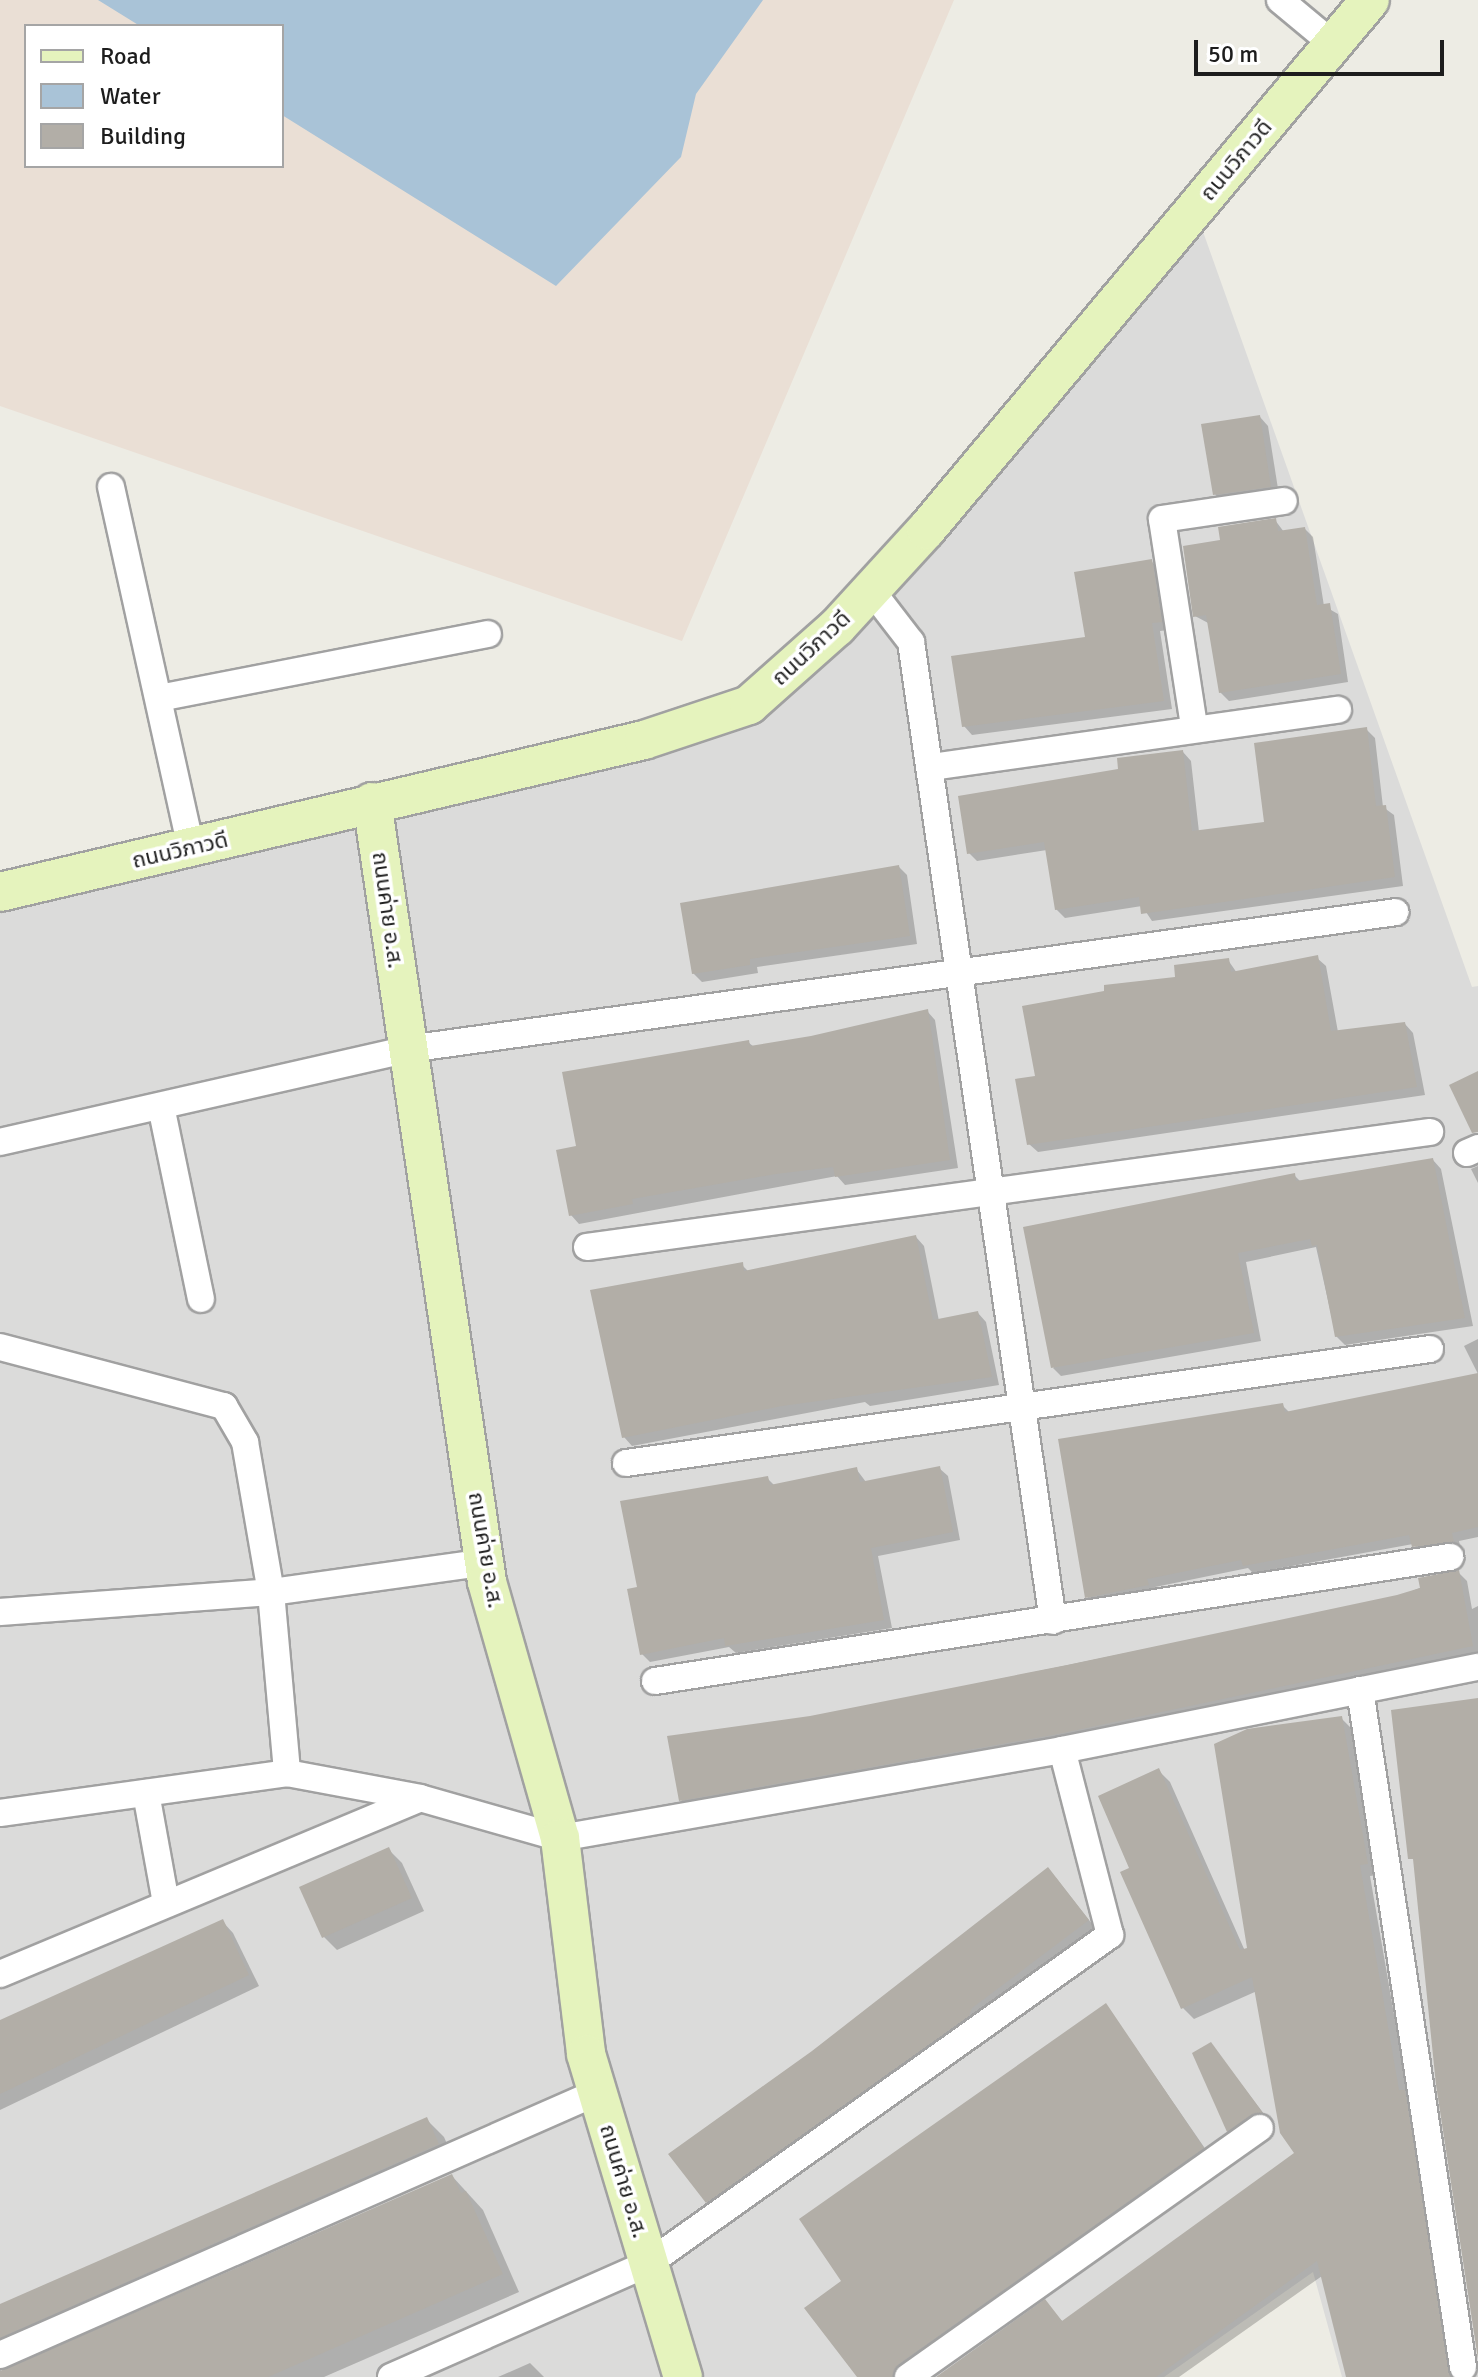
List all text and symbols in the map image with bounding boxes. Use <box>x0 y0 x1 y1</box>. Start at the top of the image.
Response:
legend <box>24 24 284 168</box>
scale bar <box>1198 24 1448 74</box>
text: 50 m <box>1208 39 1258 69</box>
text: Road <box>100 41 151 71</box>
text: Water <box>100 81 160 111</box>
street label: ถนนวิภาวดี <box>1195 114 1277 206</box>
text: Building <box>100 121 186 151</box>
street label: ถนนวิภาวดี <box>766 605 856 691</box>
street label: ถนนวิภาวดี <box>129 826 231 874</box>
street label: ถนนค่าย อ.ส. <box>367 850 409 970</box>
street label: ถนนค่าย อ.ส. <box>463 1490 509 1610</box>
street label: ถนนค่าย อ.ส. <box>594 2121 654 2241</box>

